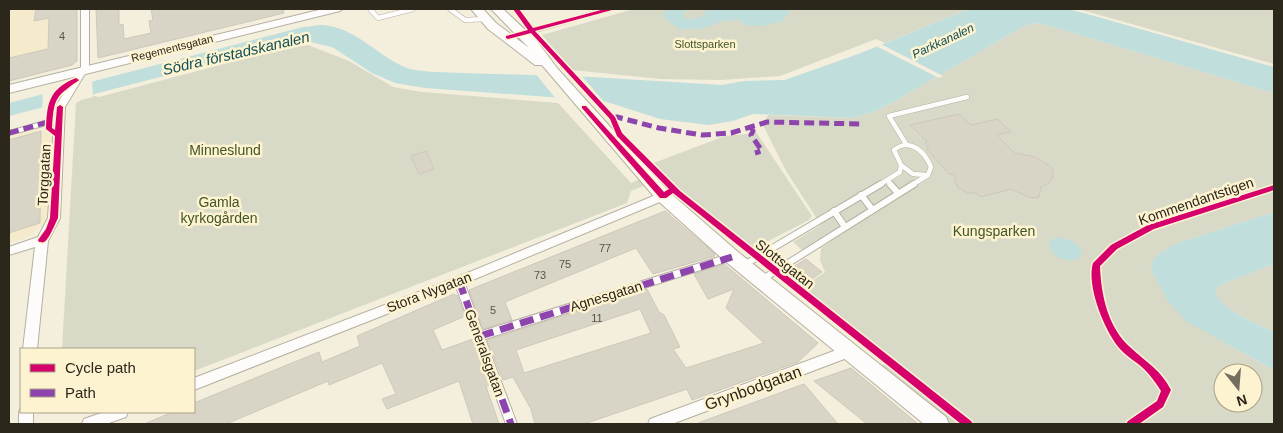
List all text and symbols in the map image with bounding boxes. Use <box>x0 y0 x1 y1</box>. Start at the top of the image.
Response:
water label: Parkkanalen <box>910 20 976 61</box>
water label: Södra förstadskanalen <box>161 28 311 78</box>
house number: 4 <box>59 30 65 42</box>
street label: Regementsgatan <box>130 32 214 64</box>
park label: Slottsparken <box>674 38 736 50</box>
park label: Minneslund <box>189 142 261 158</box>
street label: Torggatan <box>34 143 54 207</box>
street label: Kommendantstigen <box>1136 174 1256 228</box>
park label: Gamla kyrkogården <box>180 194 258 226</box>
park label: Kungsparken <box>953 223 1035 239</box>
street label: Slottsgatan <box>752 236 818 292</box>
house number: 77 <box>599 242 611 254</box>
house number: 75 <box>559 258 571 270</box>
street label: Stora Nygatan <box>384 268 474 316</box>
house number: 73 <box>534 269 546 281</box>
street label: Agnesgatan <box>568 277 644 315</box>
house number: 5 <box>490 304 496 316</box>
street label: Generalsgatan <box>462 307 508 399</box>
house number: 11 <box>591 312 603 324</box>
legend <box>20 348 195 413</box>
text: Cycle path <box>65 359 136 376</box>
street label: Grynbodgatan <box>702 363 804 413</box>
north arrow <box>1213 363 1263 413</box>
text: Path <box>65 384 96 401</box>
text: N <box>1235 391 1249 410</box>

